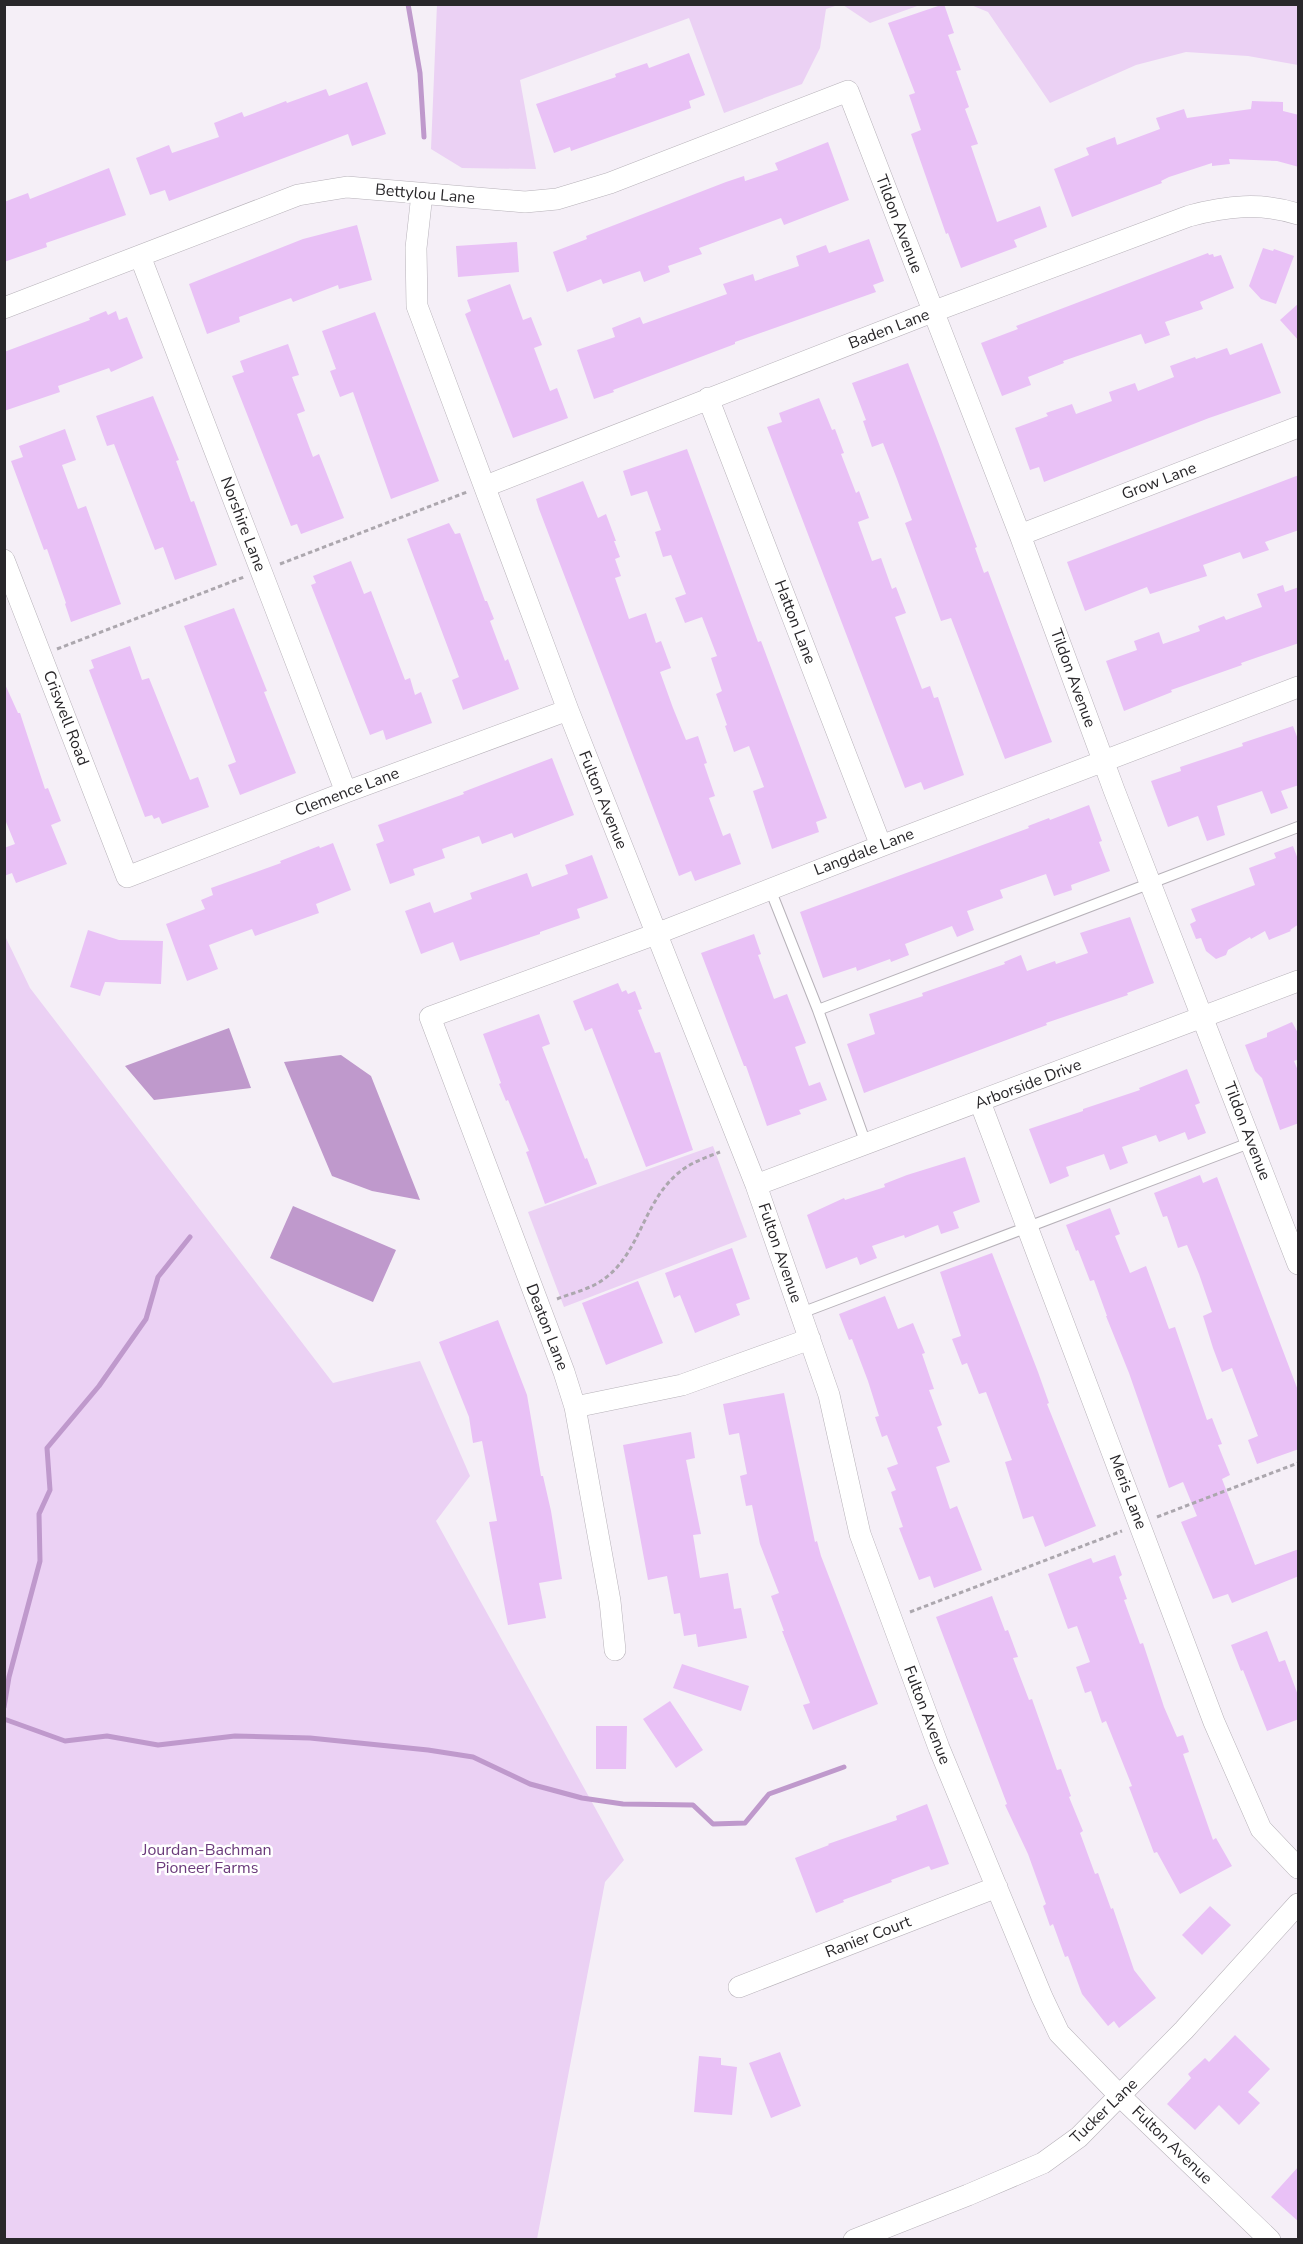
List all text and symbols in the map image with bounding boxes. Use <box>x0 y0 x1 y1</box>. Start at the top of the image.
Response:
street label: Tildon Avenue <box>870 172 928 276</box>
street label: Bettylou Lane <box>374 179 476 209</box>
street label: Baden Lane <box>845 303 933 355</box>
street label: Grow Lane <box>1118 457 1200 505</box>
street label: Norshire Lane <box>215 473 271 575</box>
street label: Hatton Lane <box>769 577 821 667</box>
street label: Tildon Avenue <box>1045 625 1101 731</box>
street label: Criswell Road <box>38 667 94 769</box>
street label: Fulton Avenue <box>573 748 633 852</box>
street label: Clemence Lane <box>292 762 402 822</box>
street label: Langdale Lane <box>811 823 917 881</box>
street label: Arborside Drive <box>972 1054 1084 1114</box>
street label: Tildon Avenue <box>1218 1079 1276 1183</box>
street label: Fulton Avenue <box>753 1200 807 1306</box>
street label: Deaton Lane <box>520 1280 574 1374</box>
street label: Meris Lane <box>1104 1452 1152 1532</box>
street label: Fulton Avenue <box>898 1662 956 1768</box>
park label: Jourdan-Bachman Pioneer Farms <box>141 1839 272 1879</box>
street label: Ranier Court <box>822 1910 914 1963</box>
street label: Tucker Lane <box>1066 2073 1142 2149</box>
street label: Fulton Avenue <box>1127 2101 1217 2189</box>

